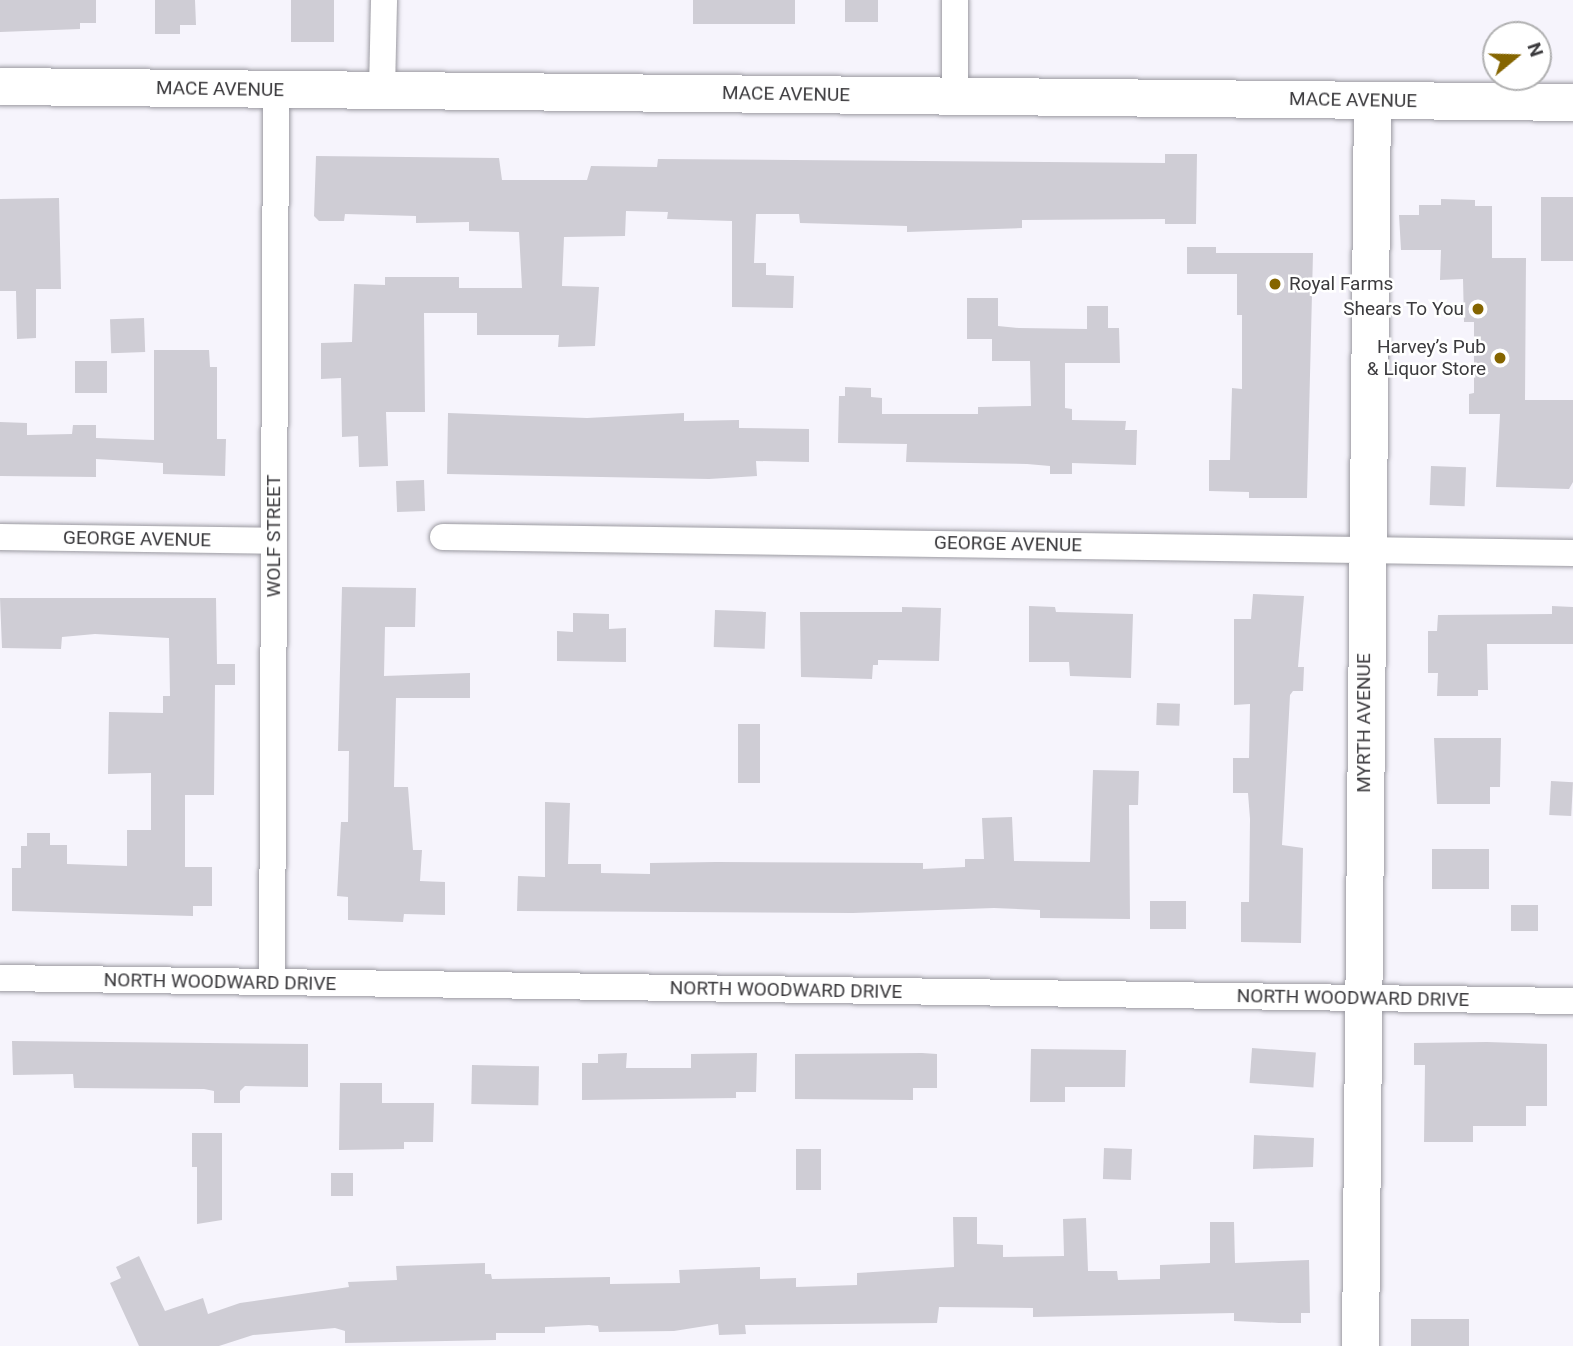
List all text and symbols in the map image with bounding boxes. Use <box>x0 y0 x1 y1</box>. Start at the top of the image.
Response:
north arrow <box>1482 21 1552 91</box>
text: N <box>1522 40 1548 60</box>
street label: MACE AVENUE <box>156 76 284 102</box>
street label: MACE AVENUE <box>722 81 850 107</box>
street label: MACE AVENUE <box>1289 87 1417 113</box>
place label: Royal Farms <box>1289 273 1393 295</box>
marker: Royal Farms <box>1267 276 1283 292</box>
place label: Shears To You <box>1343 298 1464 320</box>
marker: Shears To You <box>1470 301 1486 317</box>
place label: Harvey’s Pub & Liquor Store <box>1367 336 1486 380</box>
marker: Harvey’s Pub & Liquor Store <box>1492 350 1508 366</box>
street label: WOLF STREET <box>263 475 285 597</box>
street label: GEORGE AVENUE <box>63 526 211 552</box>
street label: GEORGE AVENUE <box>934 531 1082 557</box>
street label: MYRTH AVENUE <box>1353 653 1375 793</box>
street label: NORTH WOODWARD DRIVE <box>103 969 337 995</box>
street label: NORTH WOODWARD DRIVE <box>669 977 903 1003</box>
street label: NORTH WOODWARD DRIVE <box>1236 985 1470 1011</box>

